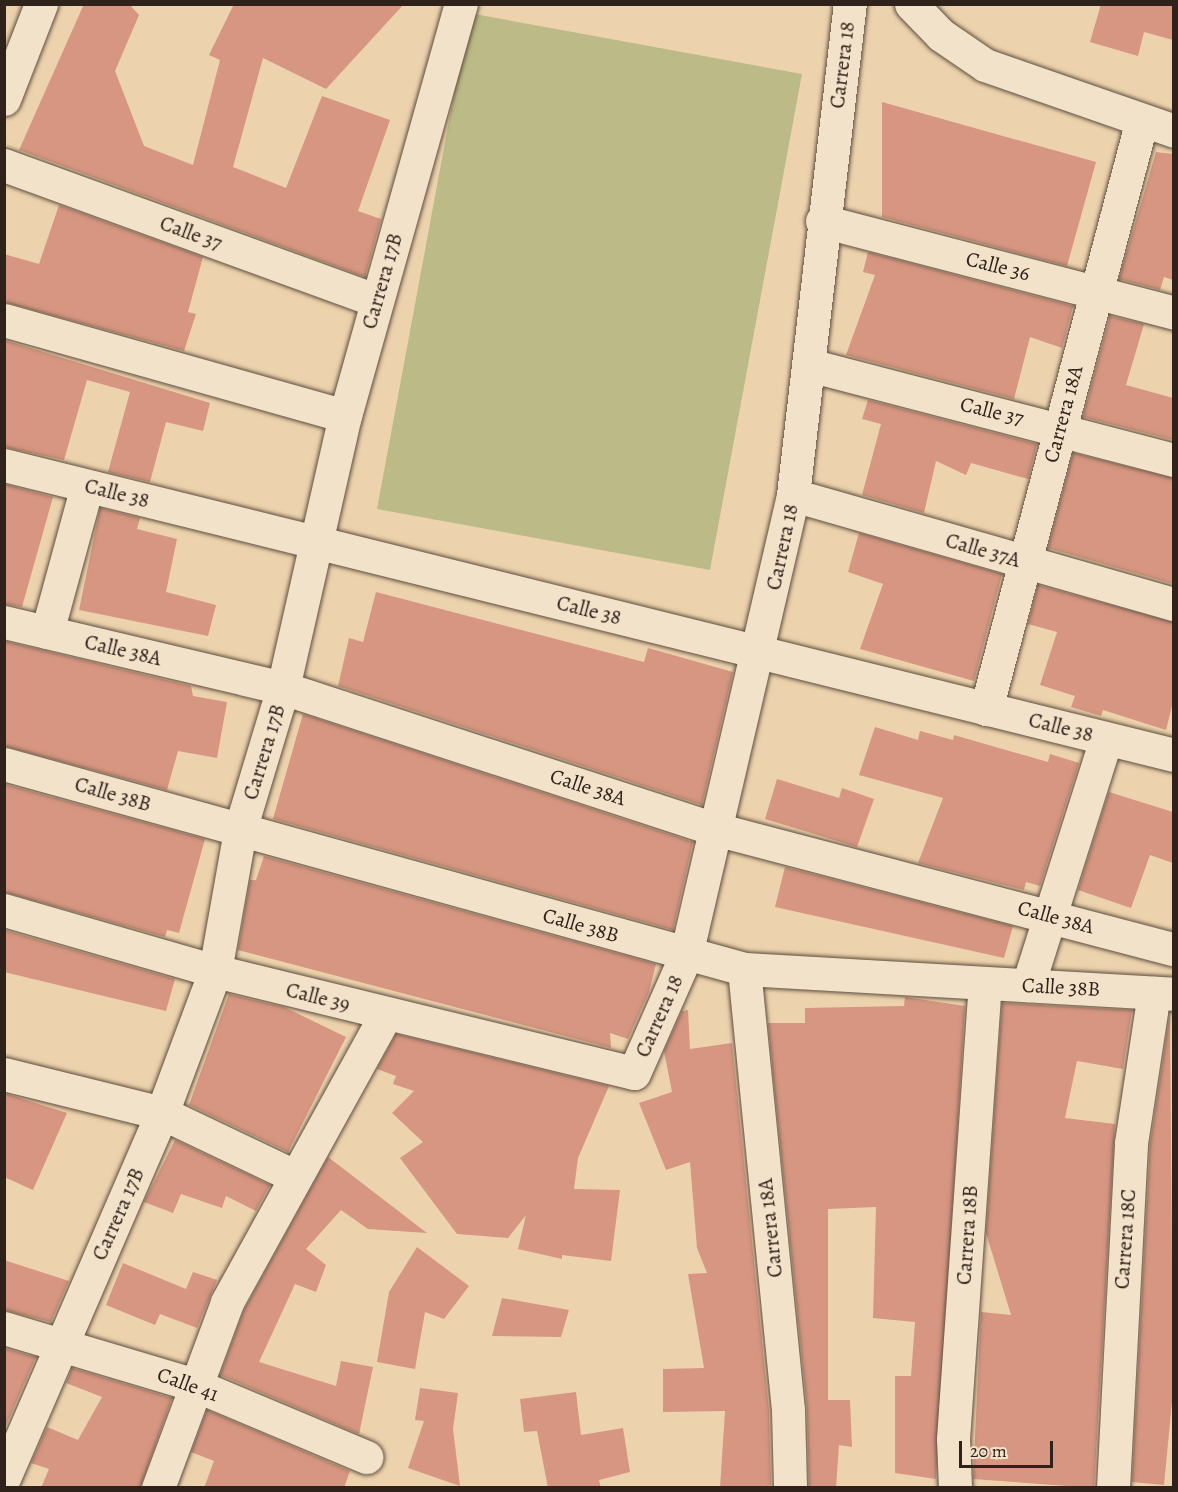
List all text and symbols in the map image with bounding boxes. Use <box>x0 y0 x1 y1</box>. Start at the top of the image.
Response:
street label: Carrera 18 <box>824 20 860 110</box>
street label: Calle 37 <box>156 210 226 256</box>
street label: Carrera 17B <box>356 230 408 332</box>
street label: Calle 36 <box>963 246 1033 286</box>
street label: Carrera 18A <box>1038 363 1088 465</box>
street label: Calle 37 <box>958 391 1026 431</box>
street label: Calle 38 <box>82 473 152 513</box>
street label: Carrera 18 <box>761 502 803 592</box>
street label: Calle 37A <box>943 527 1023 573</box>
street label: Calle 38 <box>554 590 624 630</box>
street label: Calle 38A <box>82 629 164 671</box>
street label: Carrera 17B <box>238 701 290 803</box>
street label: Calle 38 <box>1026 707 1096 747</box>
street label: Calle 38A <box>547 763 629 811</box>
street label: Calle 38B <box>72 771 154 817</box>
street label: Calle 38A <box>1015 895 1097 939</box>
street label: Calle 38B <box>540 902 622 948</box>
street label: Carrera 18 <box>630 971 688 1061</box>
street label: Calle 38B <box>1021 972 1101 1002</box>
street label: Calle 39 <box>283 977 353 1017</box>
street label: Carrera 17B <box>86 1164 150 1264</box>
street label: Carrera 18A <box>752 1177 788 1279</box>
street label: Carrera 18B <box>951 1184 983 1286</box>
street label: Carrera 18C <box>1109 1188 1141 1290</box>
street label: Calle 41 <box>154 1361 222 1407</box>
scale bar <box>962 1429 1056 1467</box>
text: 20 m <box>970 1439 1007 1463</box>

